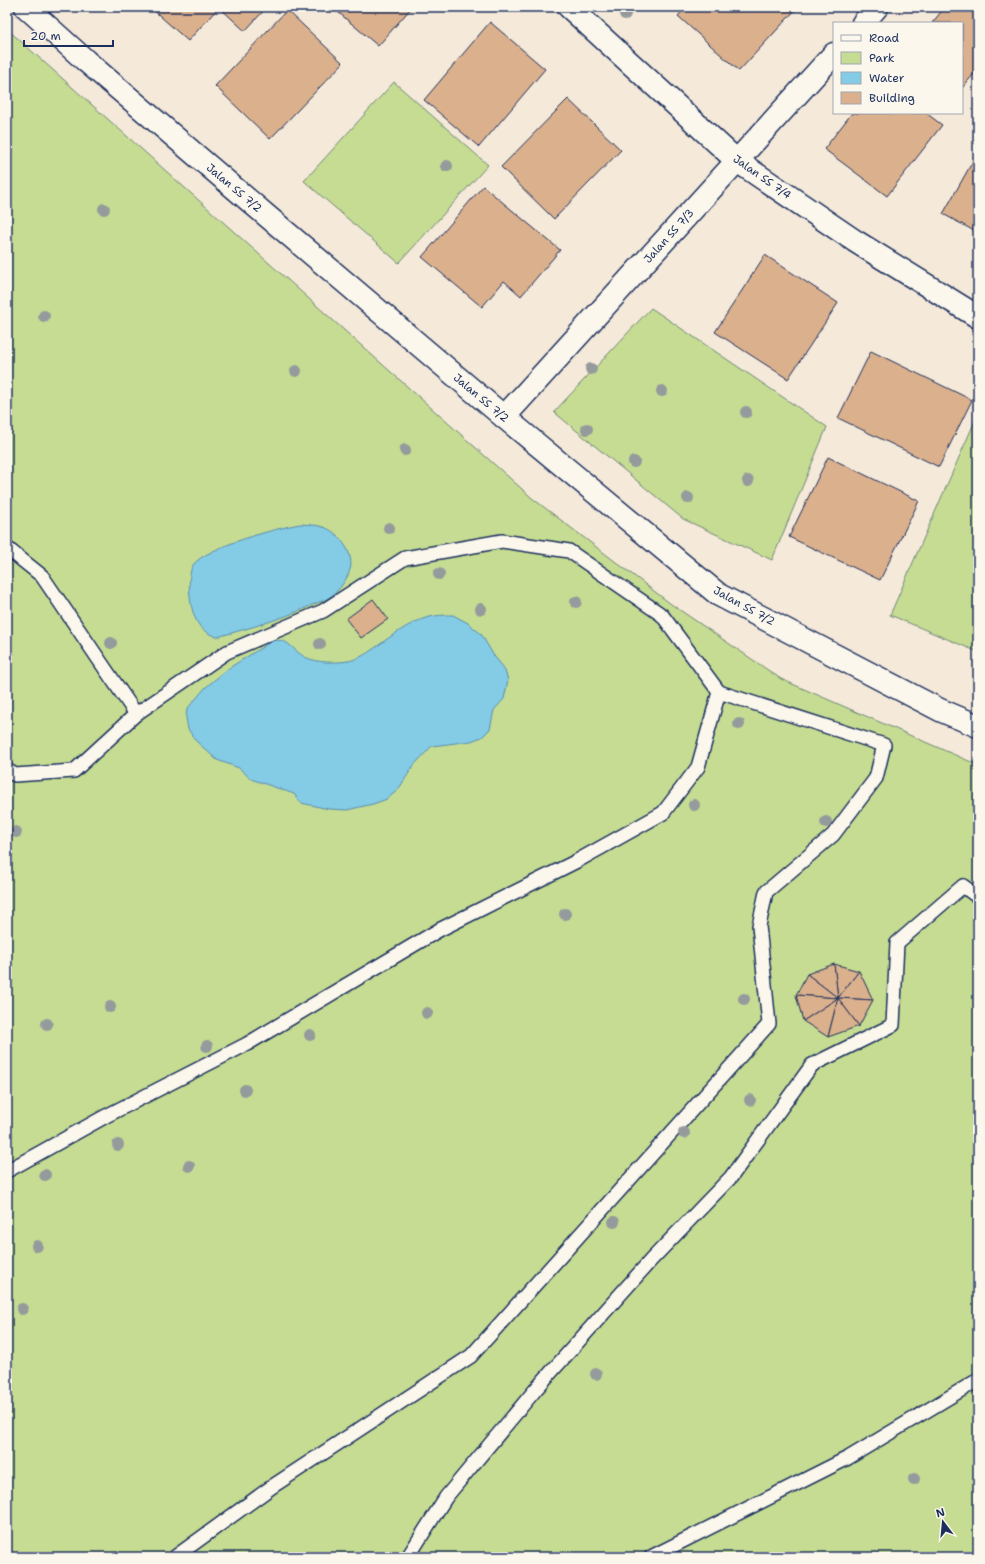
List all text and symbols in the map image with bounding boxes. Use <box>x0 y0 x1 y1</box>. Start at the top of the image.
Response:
scale bar <box>24 22 113 48</box>
legend <box>833 22 963 114</box>
text: 20 m <box>30 28 61 44</box>
text: Road <box>869 30 900 46</box>
text: Park <box>869 50 895 66</box>
text: Water <box>869 70 905 86</box>
text: Building <box>869 90 915 106</box>
street label: Jalan SS 7/4 <box>730 151 794 203</box>
street label: Jalan SS 7/2 <box>203 160 265 216</box>
street label: Jalan SS 7/3 <box>641 206 697 266</box>
street label: Jalan SS 7/2 <box>450 370 512 426</box>
street label: Jalan SS 7/2 <box>711 583 777 629</box>
north arrow <box>923 1502 963 1542</box>
text: N <box>934 1504 947 1521</box>

